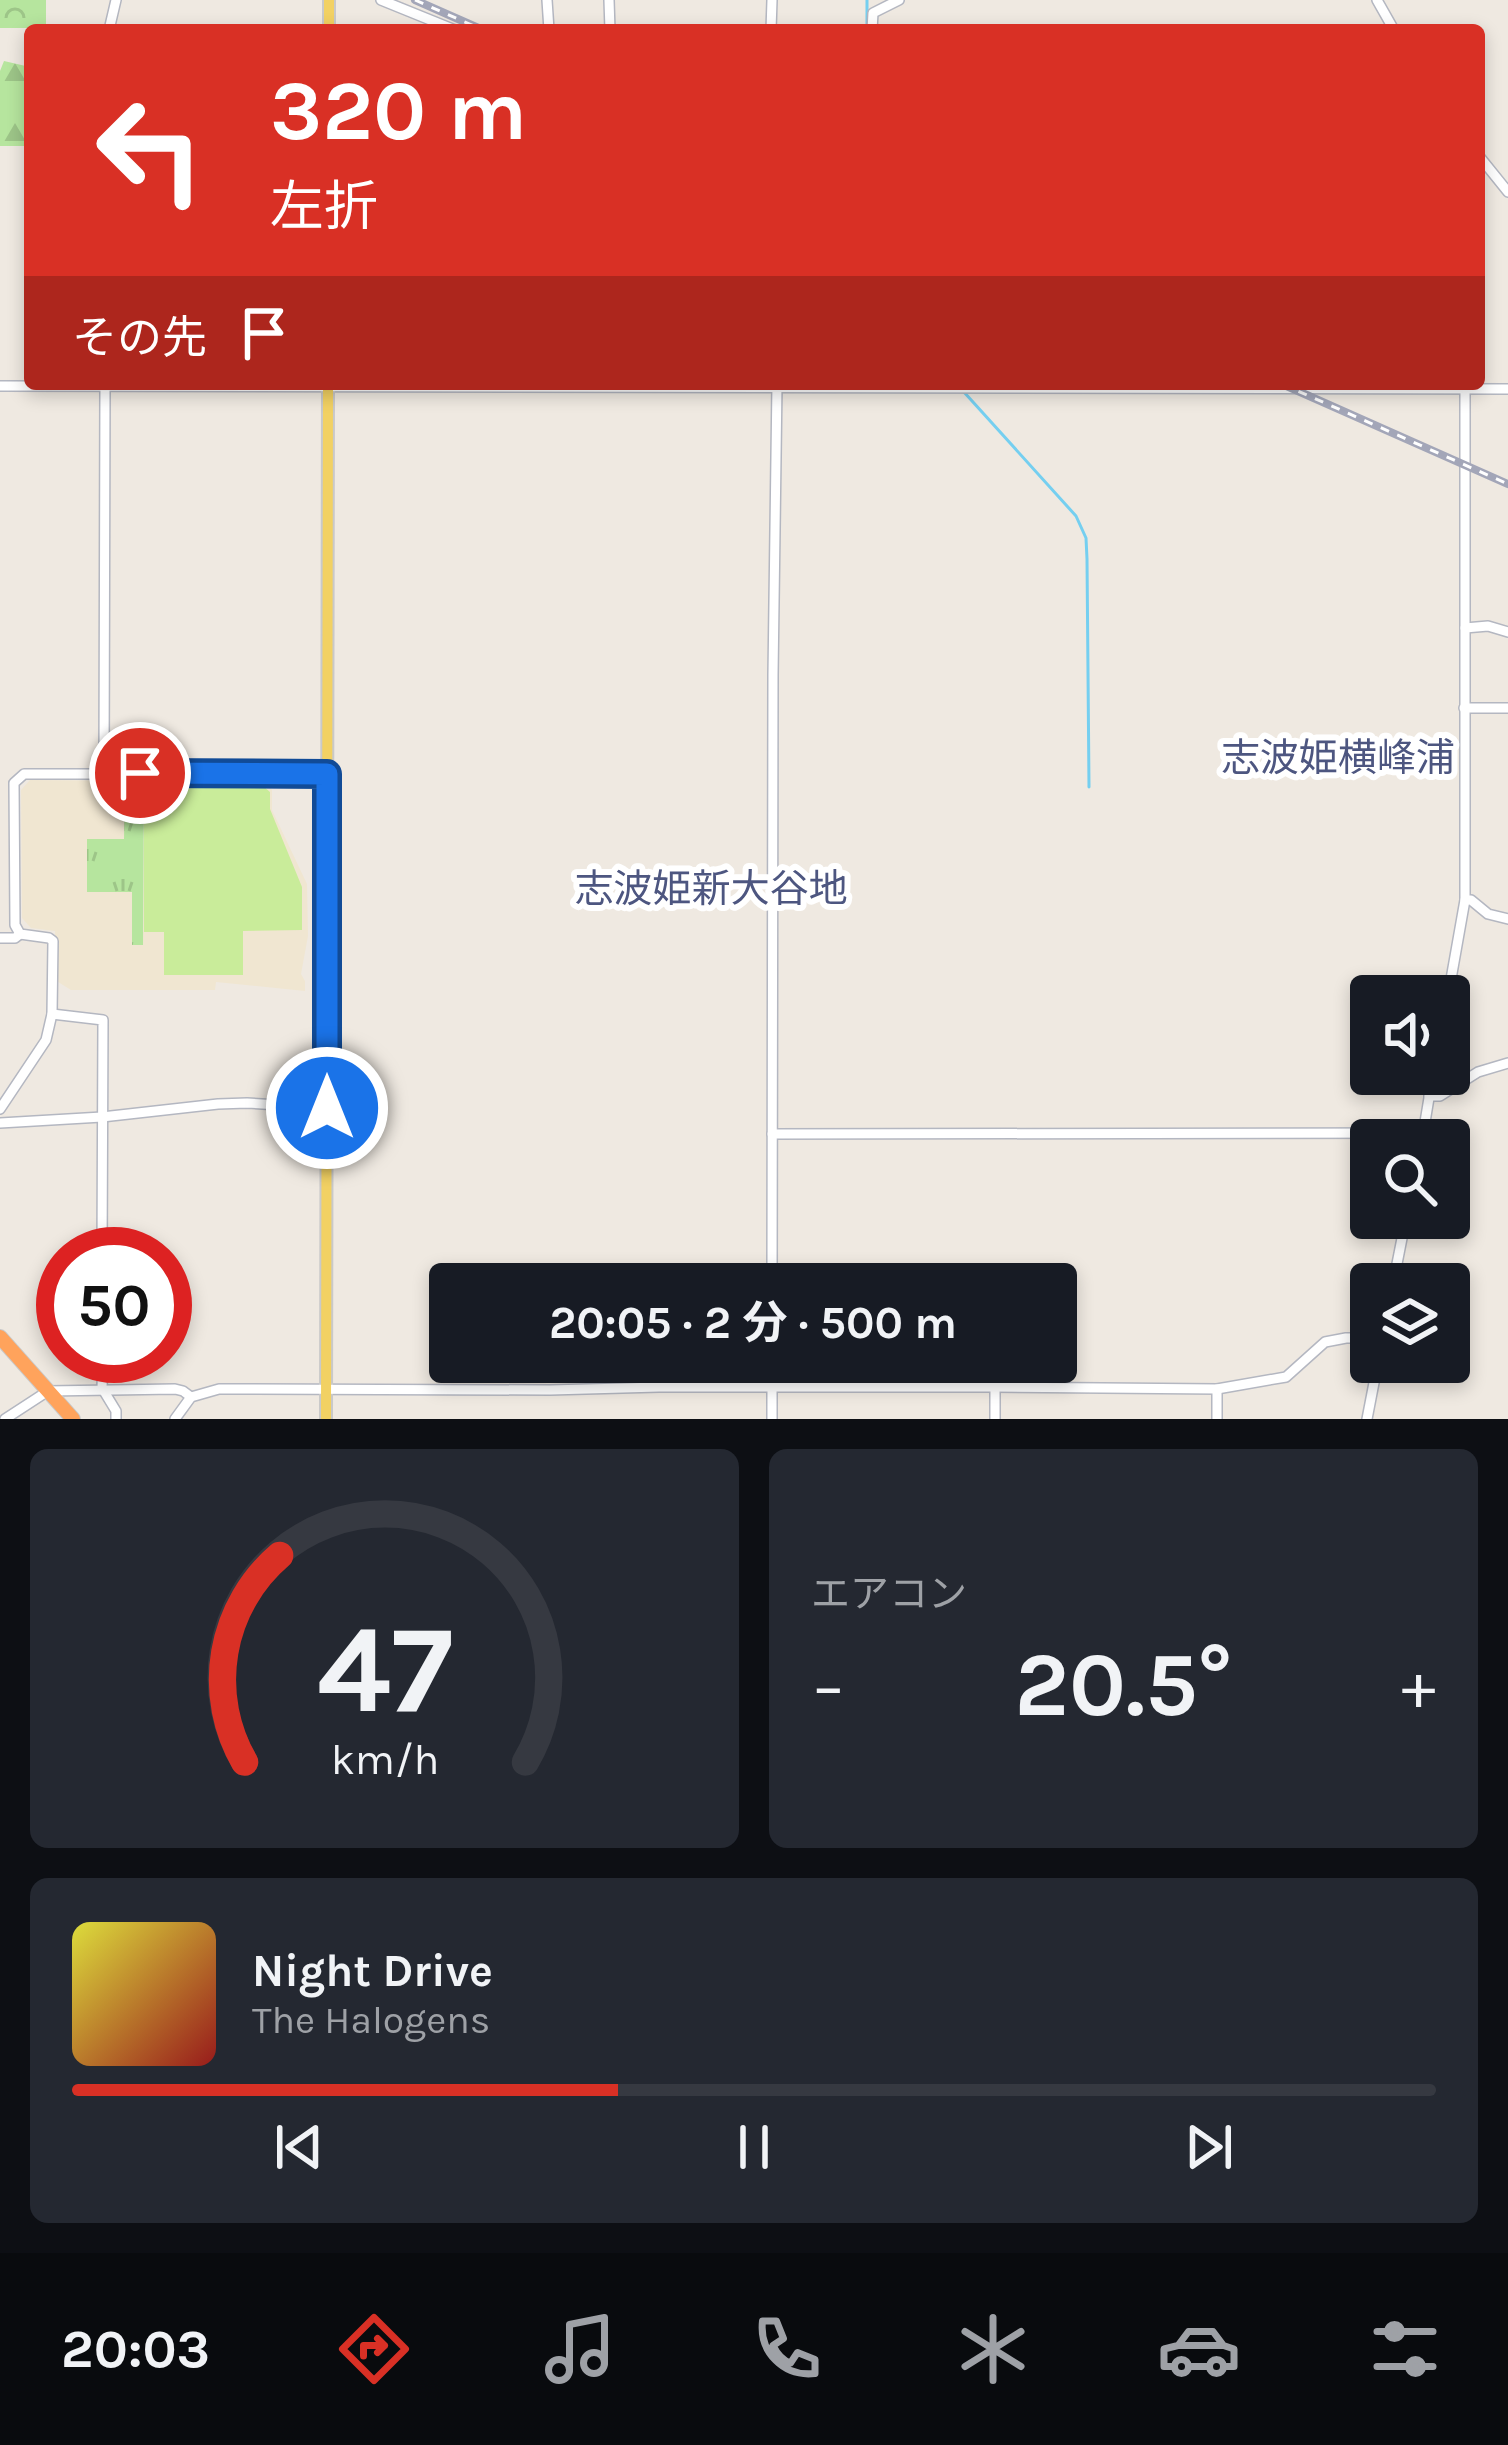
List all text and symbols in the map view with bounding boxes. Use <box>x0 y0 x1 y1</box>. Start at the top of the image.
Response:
text: 320 m <box>270 62 527 160</box>
icon: left <box>72 72 228 228</box>
text: 左折 <box>270 175 378 239</box>
icon: arrive <box>231 300 297 366</box>
text: その先 <box>72 312 207 364</box>
pin <box>89 722 191 824</box>
district label: 志波姫横峰浦 <box>1221 735 1455 781</box>
icon: arrive <box>107 740 173 806</box>
district label: 志波姫新大谷地 <box>574 866 848 912</box>
map controls <box>1350 975 1470 1383</box>
button: sound <box>1350 975 1470 1095</box>
position arrow <box>264 1045 390 1171</box>
button: search <box>1350 1119 1470 1239</box>
speed limit sign: 50 <box>36 1227 192 1383</box>
button: layers <box>1350 1263 1470 1383</box>
text: 20:05 · 2 分 · 500 m <box>549 1297 957 1349</box>
text: エアコン <box>811 1571 967 1617</box>
text: 47 <box>316 1597 453 1742</box>
text: 20.5° <box>1014 1632 1233 1738</box>
text: − <box>811 1647 846 1725</box>
text: + <box>1401 1647 1436 1725</box>
text: km/h <box>330 1734 439 1784</box>
text: Night Drive <box>252 1945 493 1997</box>
text: The Halogens <box>252 1997 490 2043</box>
icon: previous <box>266 2114 332 2180</box>
icon: pause <box>721 2114 787 2180</box>
icon: next <box>1176 2114 1242 2180</box>
icon: directions <box>332 2307 416 2391</box>
icon: music <box>538 2307 622 2391</box>
icon: phone <box>745 2307 829 2391</box>
icon: climate <box>951 2307 1035 2391</box>
icon: car <box>1157 2307 1241 2391</box>
icon: filters <box>1363 2307 1447 2391</box>
text: 20:03 <box>61 2317 210 2381</box>

